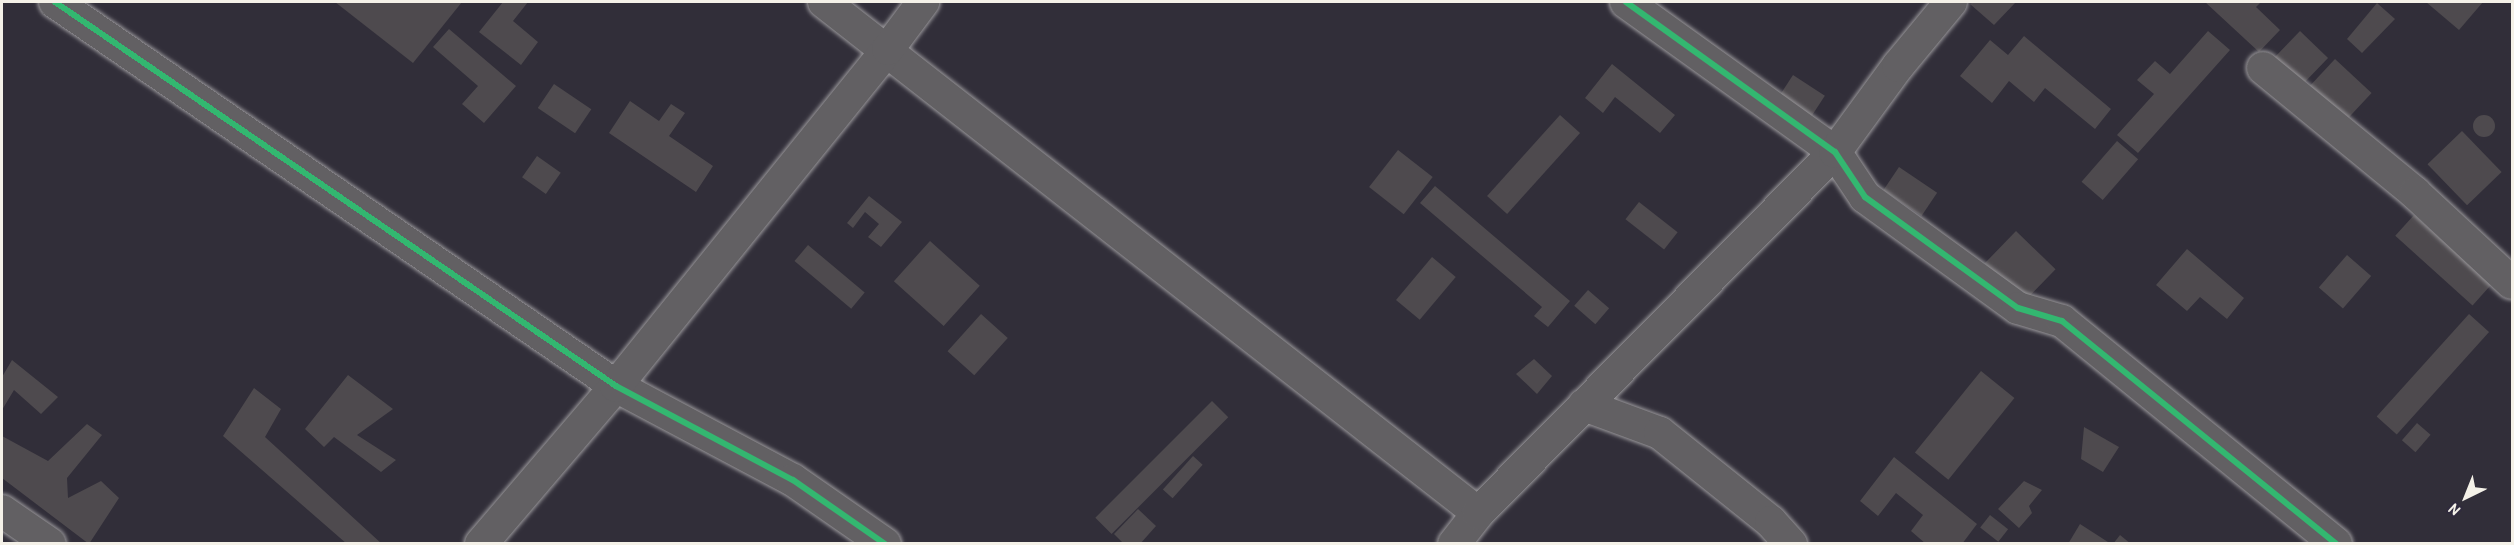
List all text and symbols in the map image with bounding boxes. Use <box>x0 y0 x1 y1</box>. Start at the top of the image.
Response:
north arrow <box>2436 467 2496 527</box>
text: N <box>2443 499 2464 521</box>

